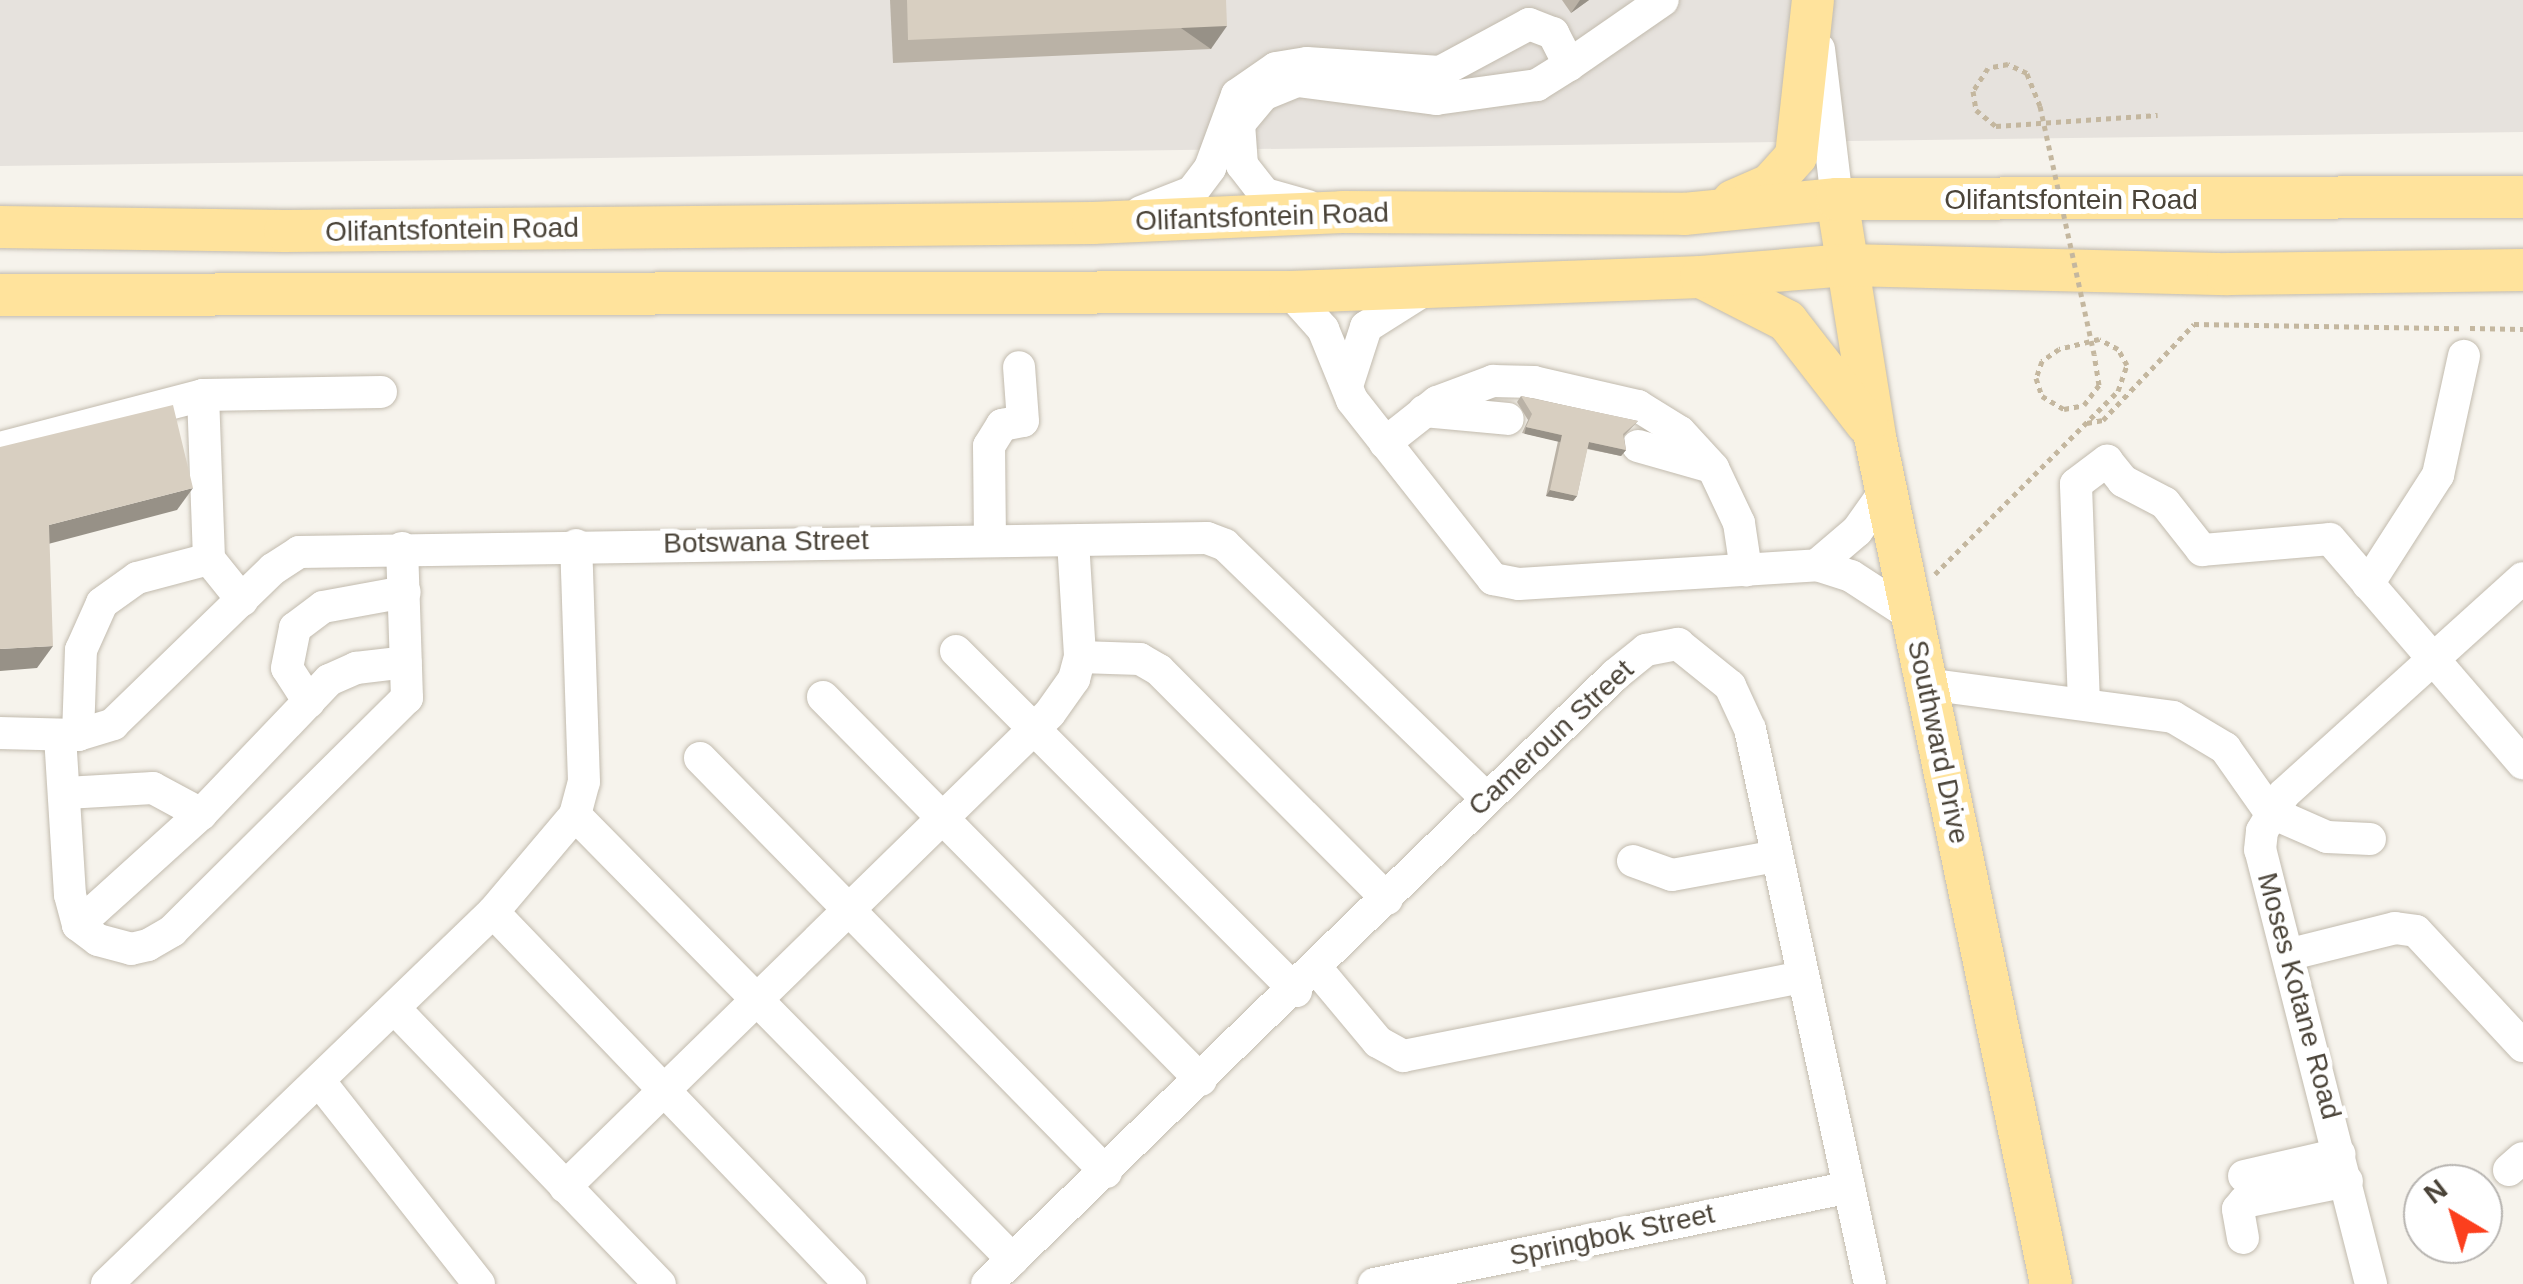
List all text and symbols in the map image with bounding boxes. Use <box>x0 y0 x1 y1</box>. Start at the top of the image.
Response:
street label: Olifantsfontein Road <box>1944 183 2198 217</box>
street label: Olifantsfontein Road <box>1135 196 1389 238</box>
street label: Olifantsfontein Road <box>325 211 579 249</box>
street label: Botswana Street <box>663 523 869 561</box>
street label: Southward Drive <box>1900 637 1976 847</box>
street label: Cameroun Street <box>1462 653 1640 823</box>
street label: Moses Kotane Road <box>2250 869 2348 1123</box>
north arrow <box>2403 1164 2503 1264</box>
text: N <box>2418 1173 2453 1210</box>
street label: Springbok Street <box>1507 1197 1717 1273</box>

